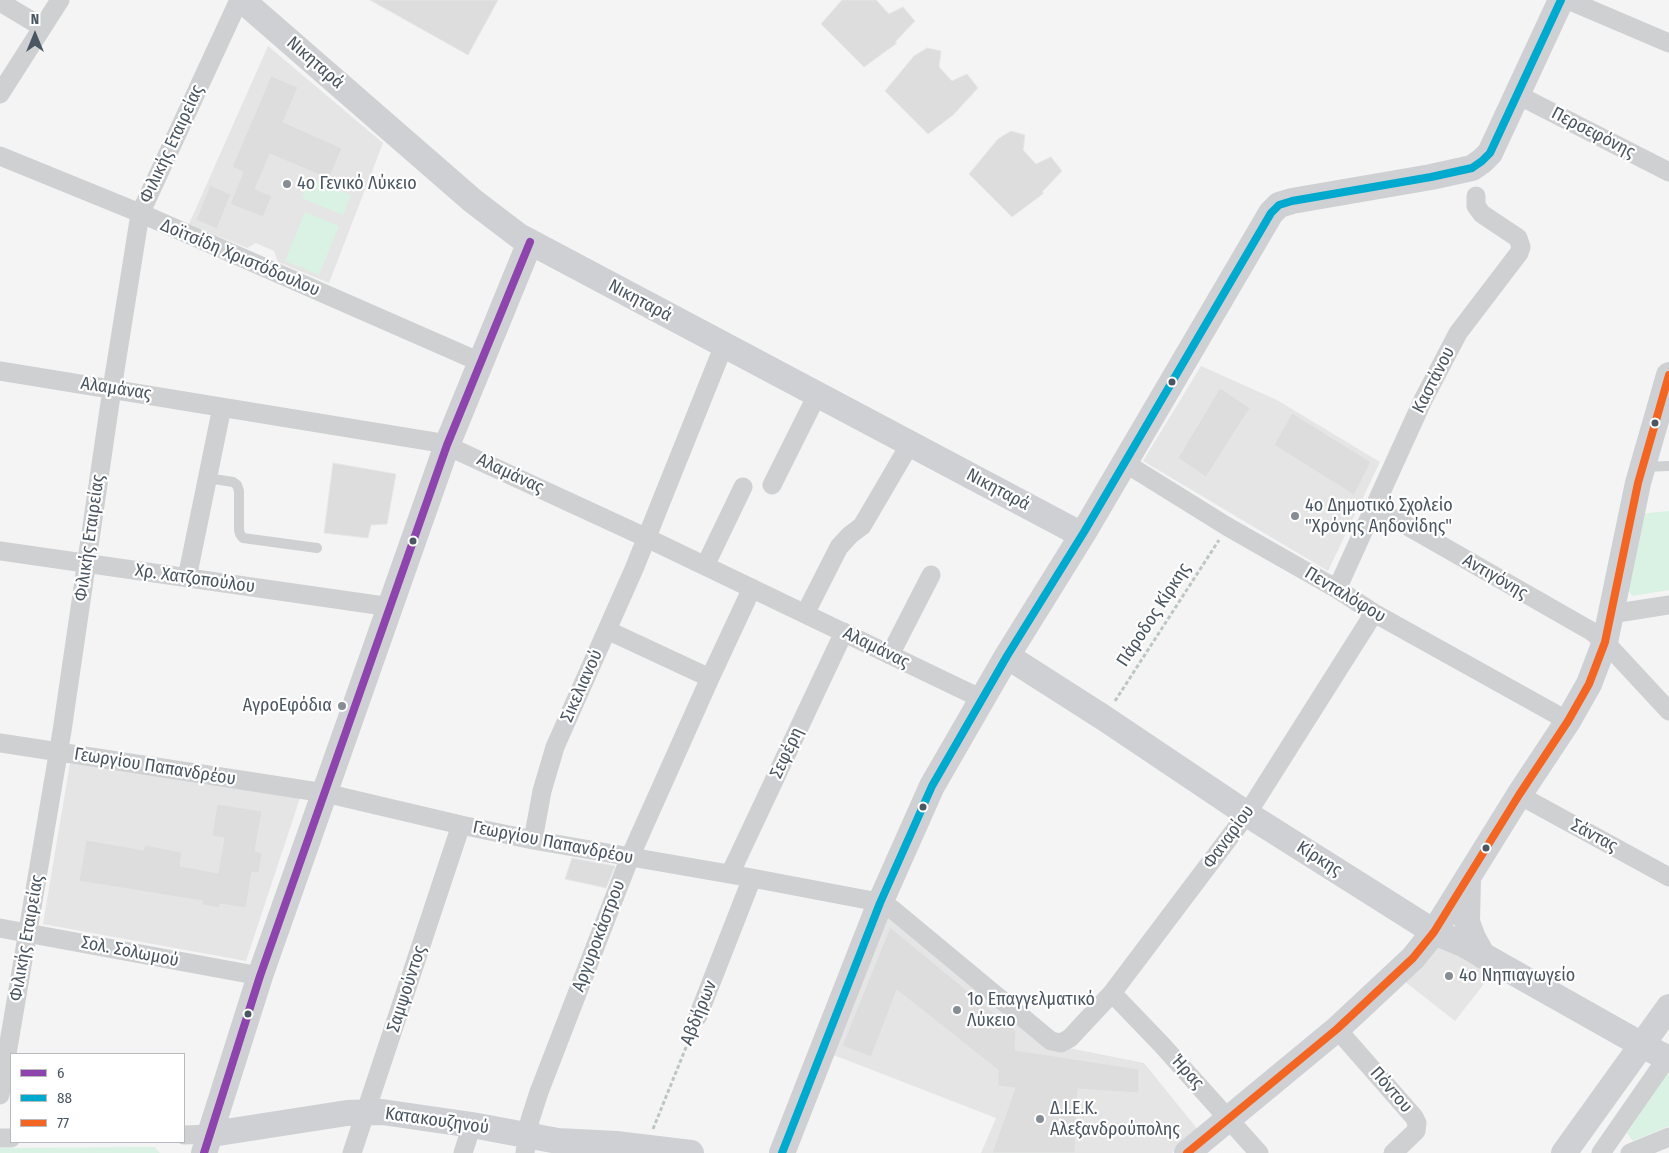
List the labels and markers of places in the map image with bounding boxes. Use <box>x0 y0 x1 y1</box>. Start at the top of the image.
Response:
place label: 4ο Γενικό Λύκειο <box>297 173 417 195</box>
marker: 4ο Γενικό Λύκειο <box>281 178 293 190</box>
unlabelled marker <box>1167 377 1177 387</box>
unlabelled marker <box>1650 418 1660 428</box>
place label: 4ο Δημοτικό Σχολείο "Χρόνης Αηδονίδης" <box>1305 495 1453 538</box>
marker: 4ο Δημοτικό Σχολείο "Χρόνης Αηδονίδης" <box>1289 510 1301 522</box>
unlabelled marker <box>408 536 418 546</box>
place label: ΑγροΕφόδια <box>243 695 332 717</box>
marker: ΑγροΕφόδια <box>336 700 348 712</box>
unlabelled marker <box>918 802 928 812</box>
unlabelled marker <box>1481 843 1491 853</box>
place label: 4ο Νηπιαγωγείο <box>1459 965 1575 987</box>
marker: 4ο Νηπιαγωγείο <box>1443 970 1455 982</box>
place label: 1ο Επαγγελματικό Λύκειο <box>967 989 1095 1032</box>
marker: 1ο Επαγγελματικό Λύκειο <box>951 1004 963 1016</box>
unlabelled marker <box>243 1009 253 1019</box>
place label: Δ.Ι.Ε.Κ. Αλεξανδρούπολης <box>1050 1098 1180 1140</box>
marker: Δ.Ι.Ε.Κ. Αλεξανδρούπολης <box>1034 1113 1046 1125</box>

